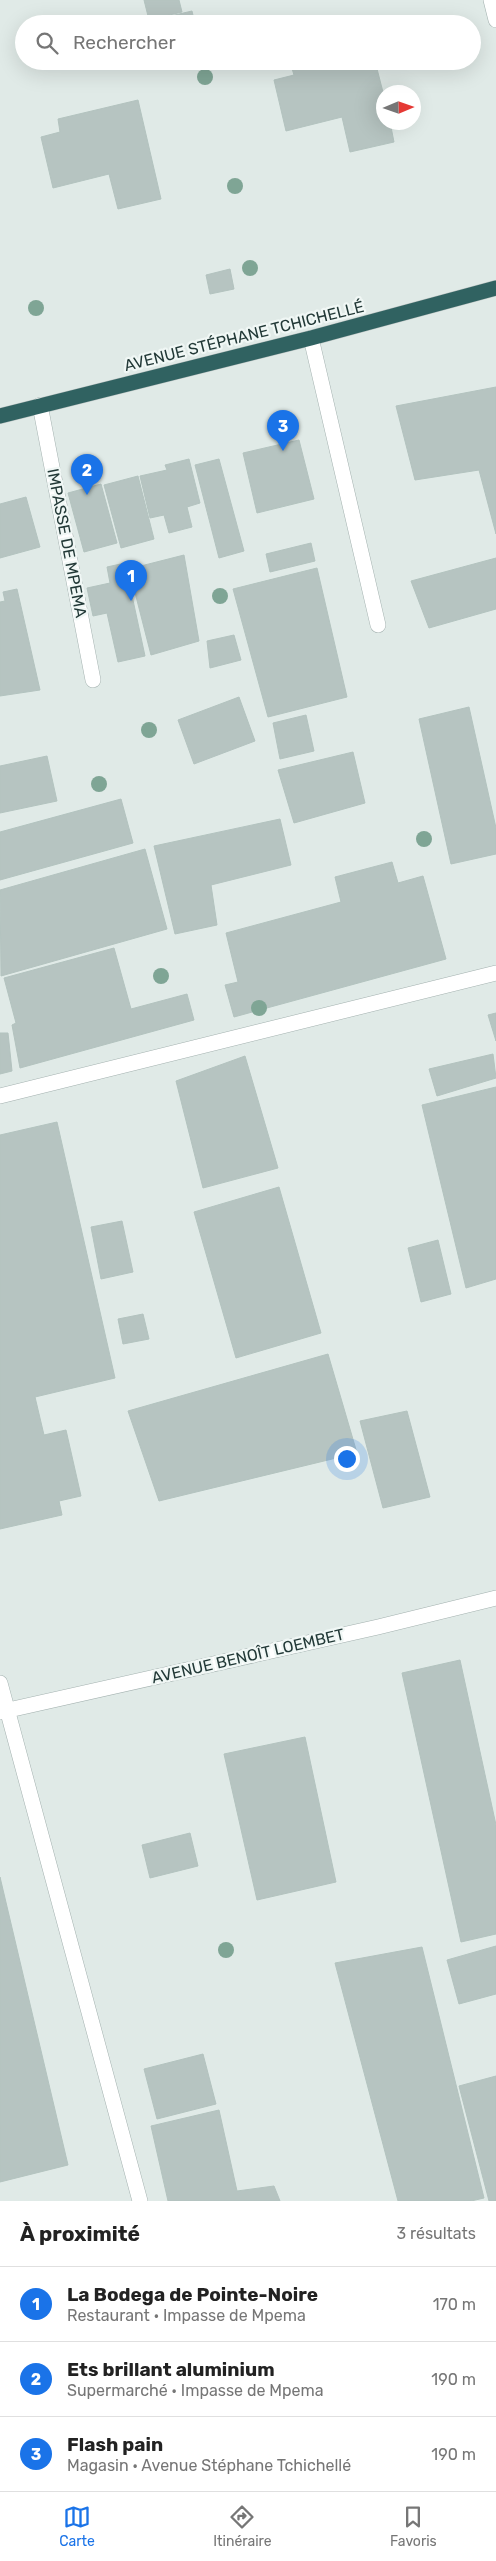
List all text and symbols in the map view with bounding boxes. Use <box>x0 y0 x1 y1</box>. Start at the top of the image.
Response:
search box <box>15 15 481 70</box>
icon: search <box>33 29 61 57</box>
text: Rechercher <box>73 31 176 54</box>
north arrow <box>376 85 421 130</box>
street label: AVENUE STÉPHANE TCHICHELLÉ <box>122 297 366 375</box>
pin: 3 <box>267 410 299 451</box>
pin: 2 <box>71 454 103 495</box>
street label: IMPASSE DE MPEMA <box>43 467 91 619</box>
pin: 1 <box>115 560 147 601</box>
your location <box>334 1446 360 1472</box>
street label: AVENUE BENOÎT LOEMBET <box>150 1625 346 1687</box>
text: À proximité <box>20 2221 140 2246</box>
text: 3 résultats <box>396 2224 476 2243</box>
text: La Bodega de Pointe-Noire <box>67 2283 318 2306</box>
text: 1 <box>32 2295 40 2314</box>
text: 170 m <box>433 2295 476 2314</box>
text: Restaurant · Impasse de Mpema <box>67 2306 306 2325</box>
text: Ets brillant aluminium <box>67 2358 275 2381</box>
text: 2 <box>31 2370 41 2389</box>
text: 190 m <box>431 2370 476 2389</box>
text: Supermarché · Impasse de Mpema <box>67 2381 324 2400</box>
text: Flash pain <box>67 2433 163 2456</box>
text: 3 <box>31 2445 41 2464</box>
text: 190 m <box>431 2445 476 2464</box>
text: Magasin · Avenue Stéphane Tchichellé <box>67 2456 351 2475</box>
tab: Carte <box>59 2503 95 2550</box>
tab: Itinéraire <box>213 2503 272 2550</box>
tab: Favoris <box>390 2503 437 2550</box>

